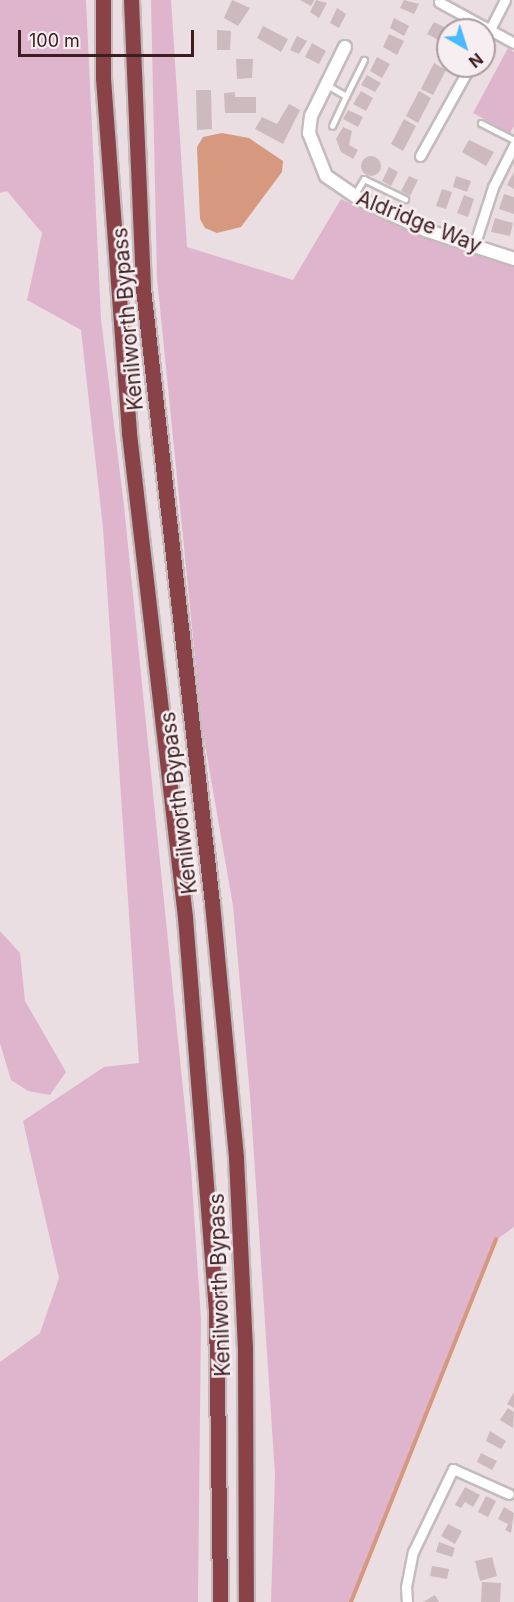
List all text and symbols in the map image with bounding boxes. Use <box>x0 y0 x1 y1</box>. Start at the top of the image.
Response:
scale bar <box>21 18 196 56</box>
north arrow <box>436 18 496 78</box>
text: 100 m <box>29 30 80 51</box>
text: N <box>465 49 487 72</box>
street label: Aldridge Way <box>353 185 485 259</box>
street label: Kenilworth Bypass <box>107 227 149 411</box>
street label: Kenilworth Bypass <box>155 710 203 896</box>
street label: Kenilworth Bypass <box>204 1193 236 1377</box>

